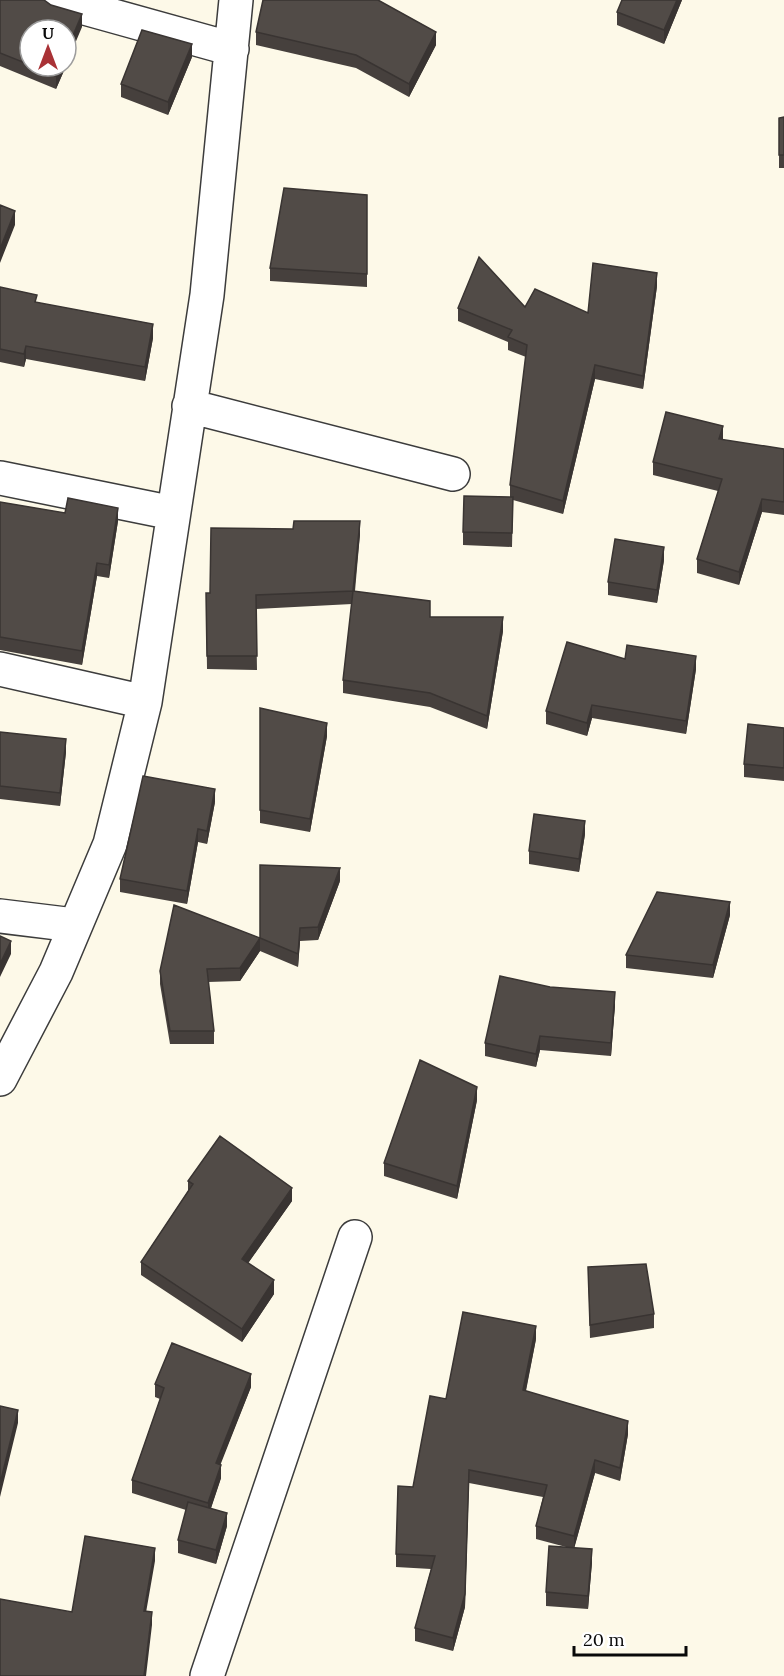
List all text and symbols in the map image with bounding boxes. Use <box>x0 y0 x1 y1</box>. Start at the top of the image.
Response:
north arrow <box>18 18 78 78</box>
text: U <box>42 23 54 43</box>
scale bar <box>574 1619 686 1657</box>
text: 20 m <box>583 1628 625 1651</box>

